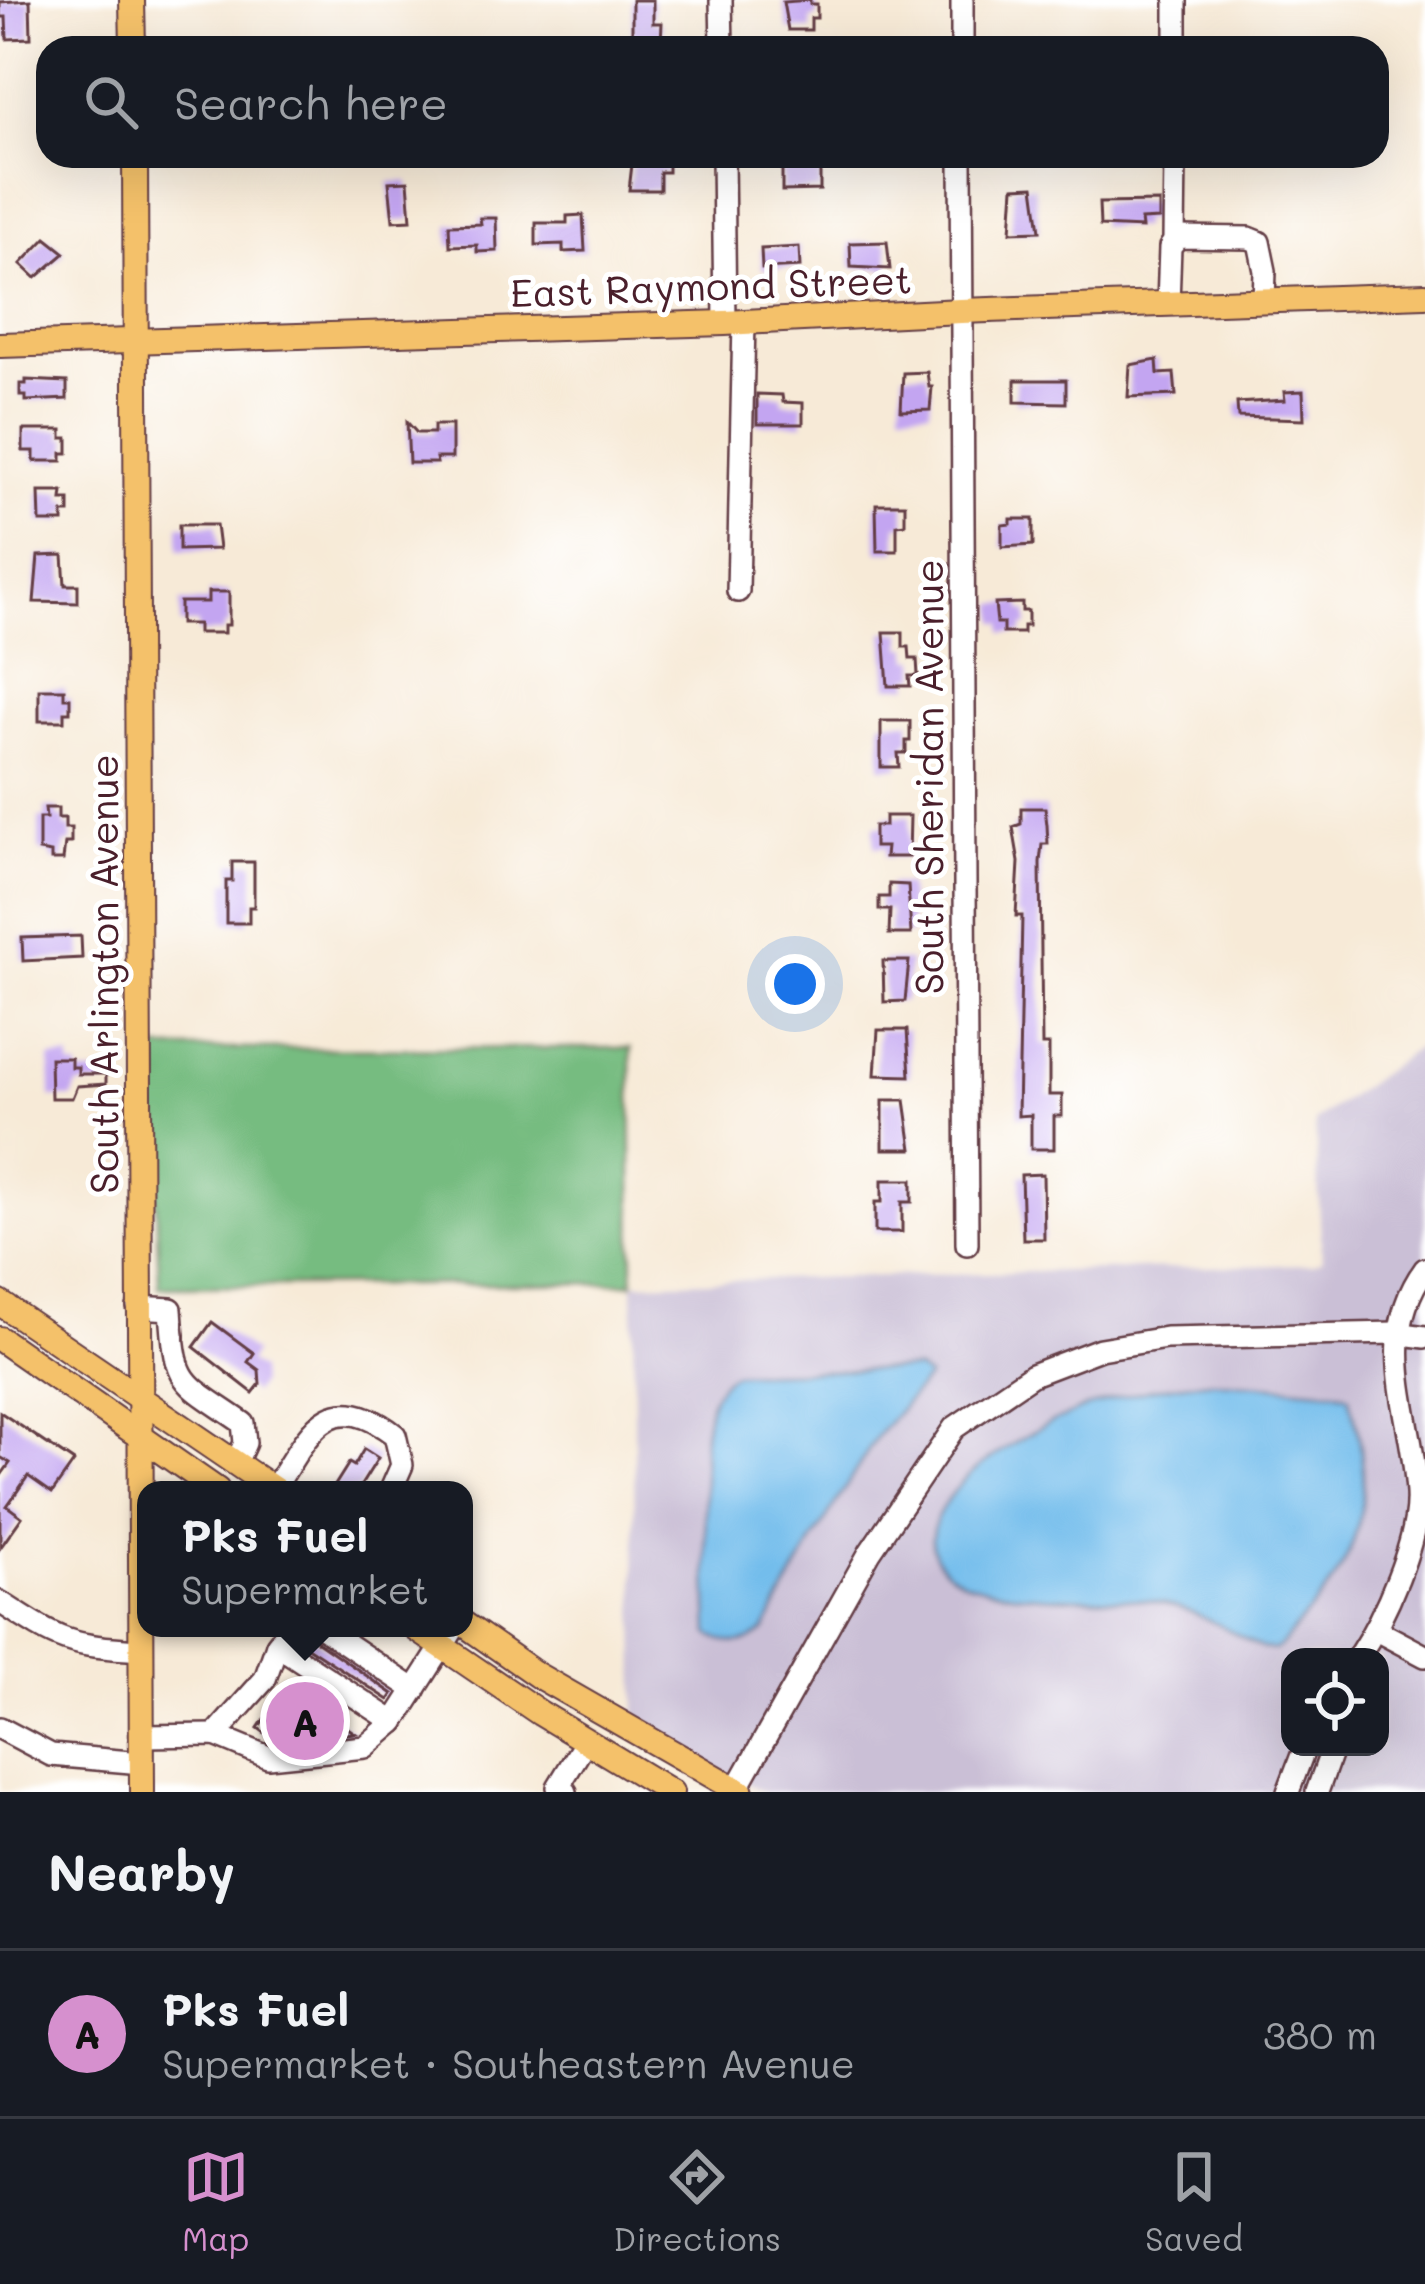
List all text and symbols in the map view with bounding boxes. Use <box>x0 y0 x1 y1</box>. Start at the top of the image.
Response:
search box <box>36 36 1389 168</box>
icon: search <box>78 69 144 135</box>
text: Search here <box>174 73 448 131</box>
street label: East Raymond Street <box>509 252 913 318</box>
street label: South Sheridan Avenue <box>902 559 953 995</box>
street label: South Arlington Avenue <box>77 754 129 1194</box>
your location <box>765 954 825 1014</box>
popup <box>137 1481 473 1637</box>
text: Pks Fuel <box>181 1505 368 1563</box>
text: Supermarket <box>181 1563 429 1614</box>
map controls <box>1281 1648 1389 1756</box>
button: locate <box>1281 1648 1389 1756</box>
pin: A <box>266 1676 344 1766</box>
text: Nearby <box>48 1837 235 1904</box>
text: Pks Fuel <box>162 1979 349 2037</box>
text: A <box>73 2008 101 2059</box>
text: 380 m <box>1263 2008 1377 2059</box>
text: Supermarket · Southeastern Avenue <box>162 2037 855 2088</box>
tab: Map <box>182 2144 249 2259</box>
tab: Directions <box>613 2144 781 2259</box>
tab: Saved <box>1145 2144 1243 2259</box>

